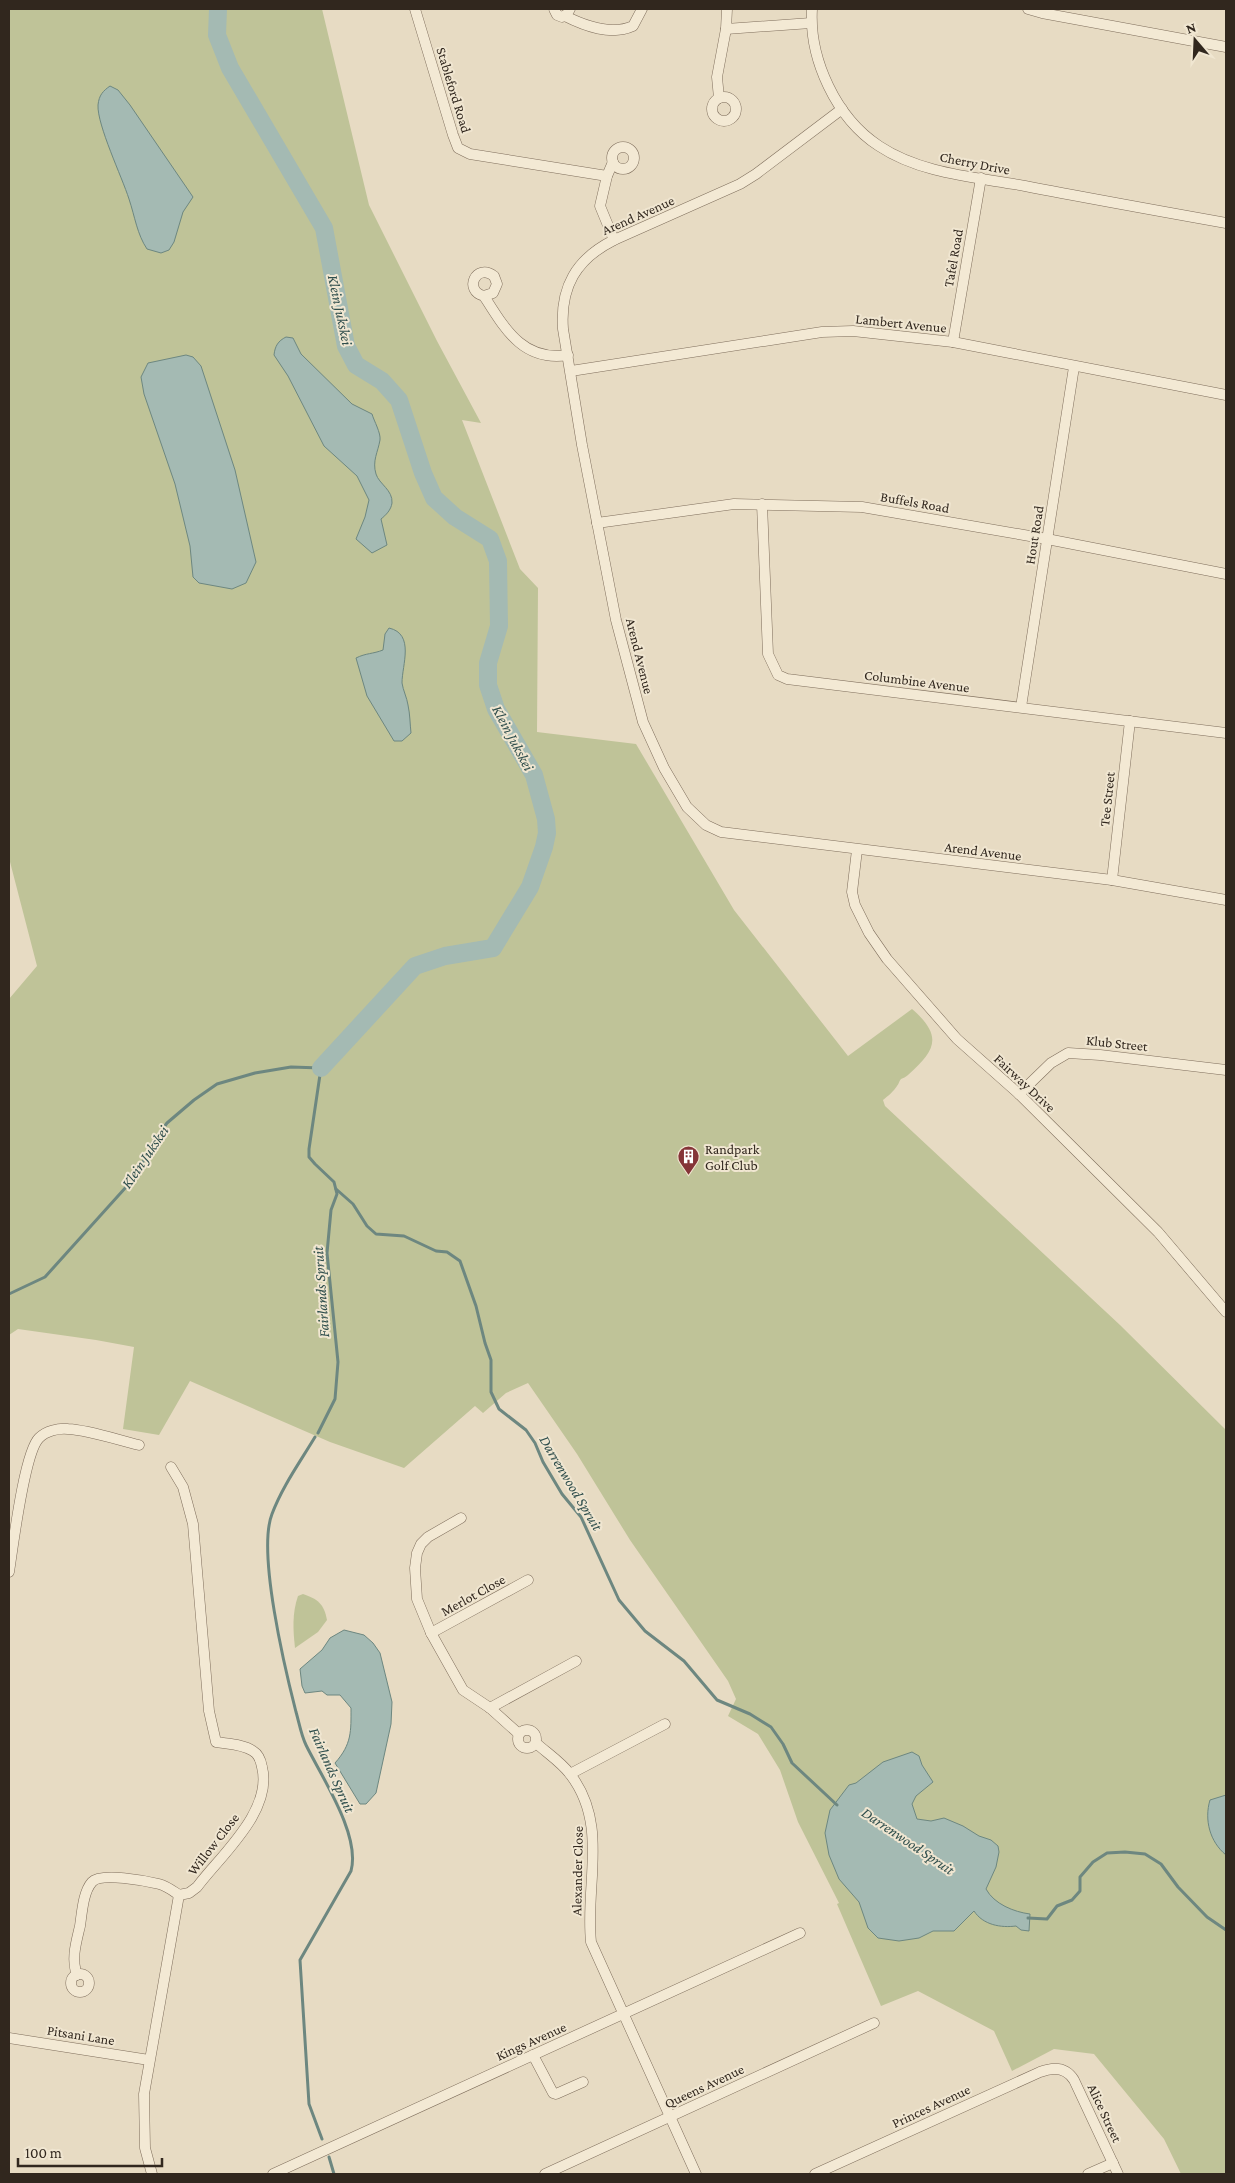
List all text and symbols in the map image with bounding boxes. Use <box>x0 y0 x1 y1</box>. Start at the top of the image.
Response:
north arrow <box>1170 15 1220 65</box>
text: N <box>1184 18 1198 37</box>
street label: Stableford Road <box>433 45 475 135</box>
street label: Cherry Drive <box>938 148 1012 178</box>
street label: Arend Avenue <box>599 192 677 238</box>
street label: Tafel Road <box>940 227 966 288</box>
water label: Klein Jukskei <box>324 273 355 348</box>
street label: Lambert Avenue <box>855 310 947 336</box>
street label: Buffels Road <box>879 488 951 516</box>
street label: Hout Road <box>1021 504 1047 565</box>
street label: Arend Avenue <box>623 616 657 696</box>
street label: Columbine Avenue <box>863 667 971 695</box>
water label: Klein Jukskei <box>488 703 537 775</box>
street label: Tee Street <box>1096 771 1118 827</box>
street label: Arend Avenue <box>944 838 1022 864</box>
street label: Klub Street <box>1085 1032 1149 1054</box>
street label: Fairway Drive <box>991 1051 1059 1115</box>
water label: Klein Jukskei <box>118 1122 173 1192</box>
place label: Randpark Golf Club <box>705 1141 760 1173</box>
building icon: Randpark Golf Club <box>677 1145 701 1176</box>
water label: Fairlands Spruit <box>310 1245 333 1338</box>
water label: Darrenwood Spruit <box>535 1433 606 1534</box>
street label: Merlot Close <box>438 1571 508 1619</box>
water label: Fairlands Spruit <box>305 1725 358 1816</box>
water label: Darrenwood Spruit <box>858 1804 958 1879</box>
street label: Willow Close <box>184 1810 242 1878</box>
street label: Alexander Close <box>568 1826 586 1916</box>
street label: Kings Avenue <box>493 2018 569 2064</box>
street label: Pitsani Lane <box>46 2022 116 2048</box>
street label: Queens Avenue <box>662 2061 746 2111</box>
street label: Princes Avenue <box>889 2081 973 2131</box>
street label: Alice Street <box>1085 2081 1126 2145</box>
scale bar <box>18 2136 161 2168</box>
text: 100 m <box>25 2145 62 2161</box>

